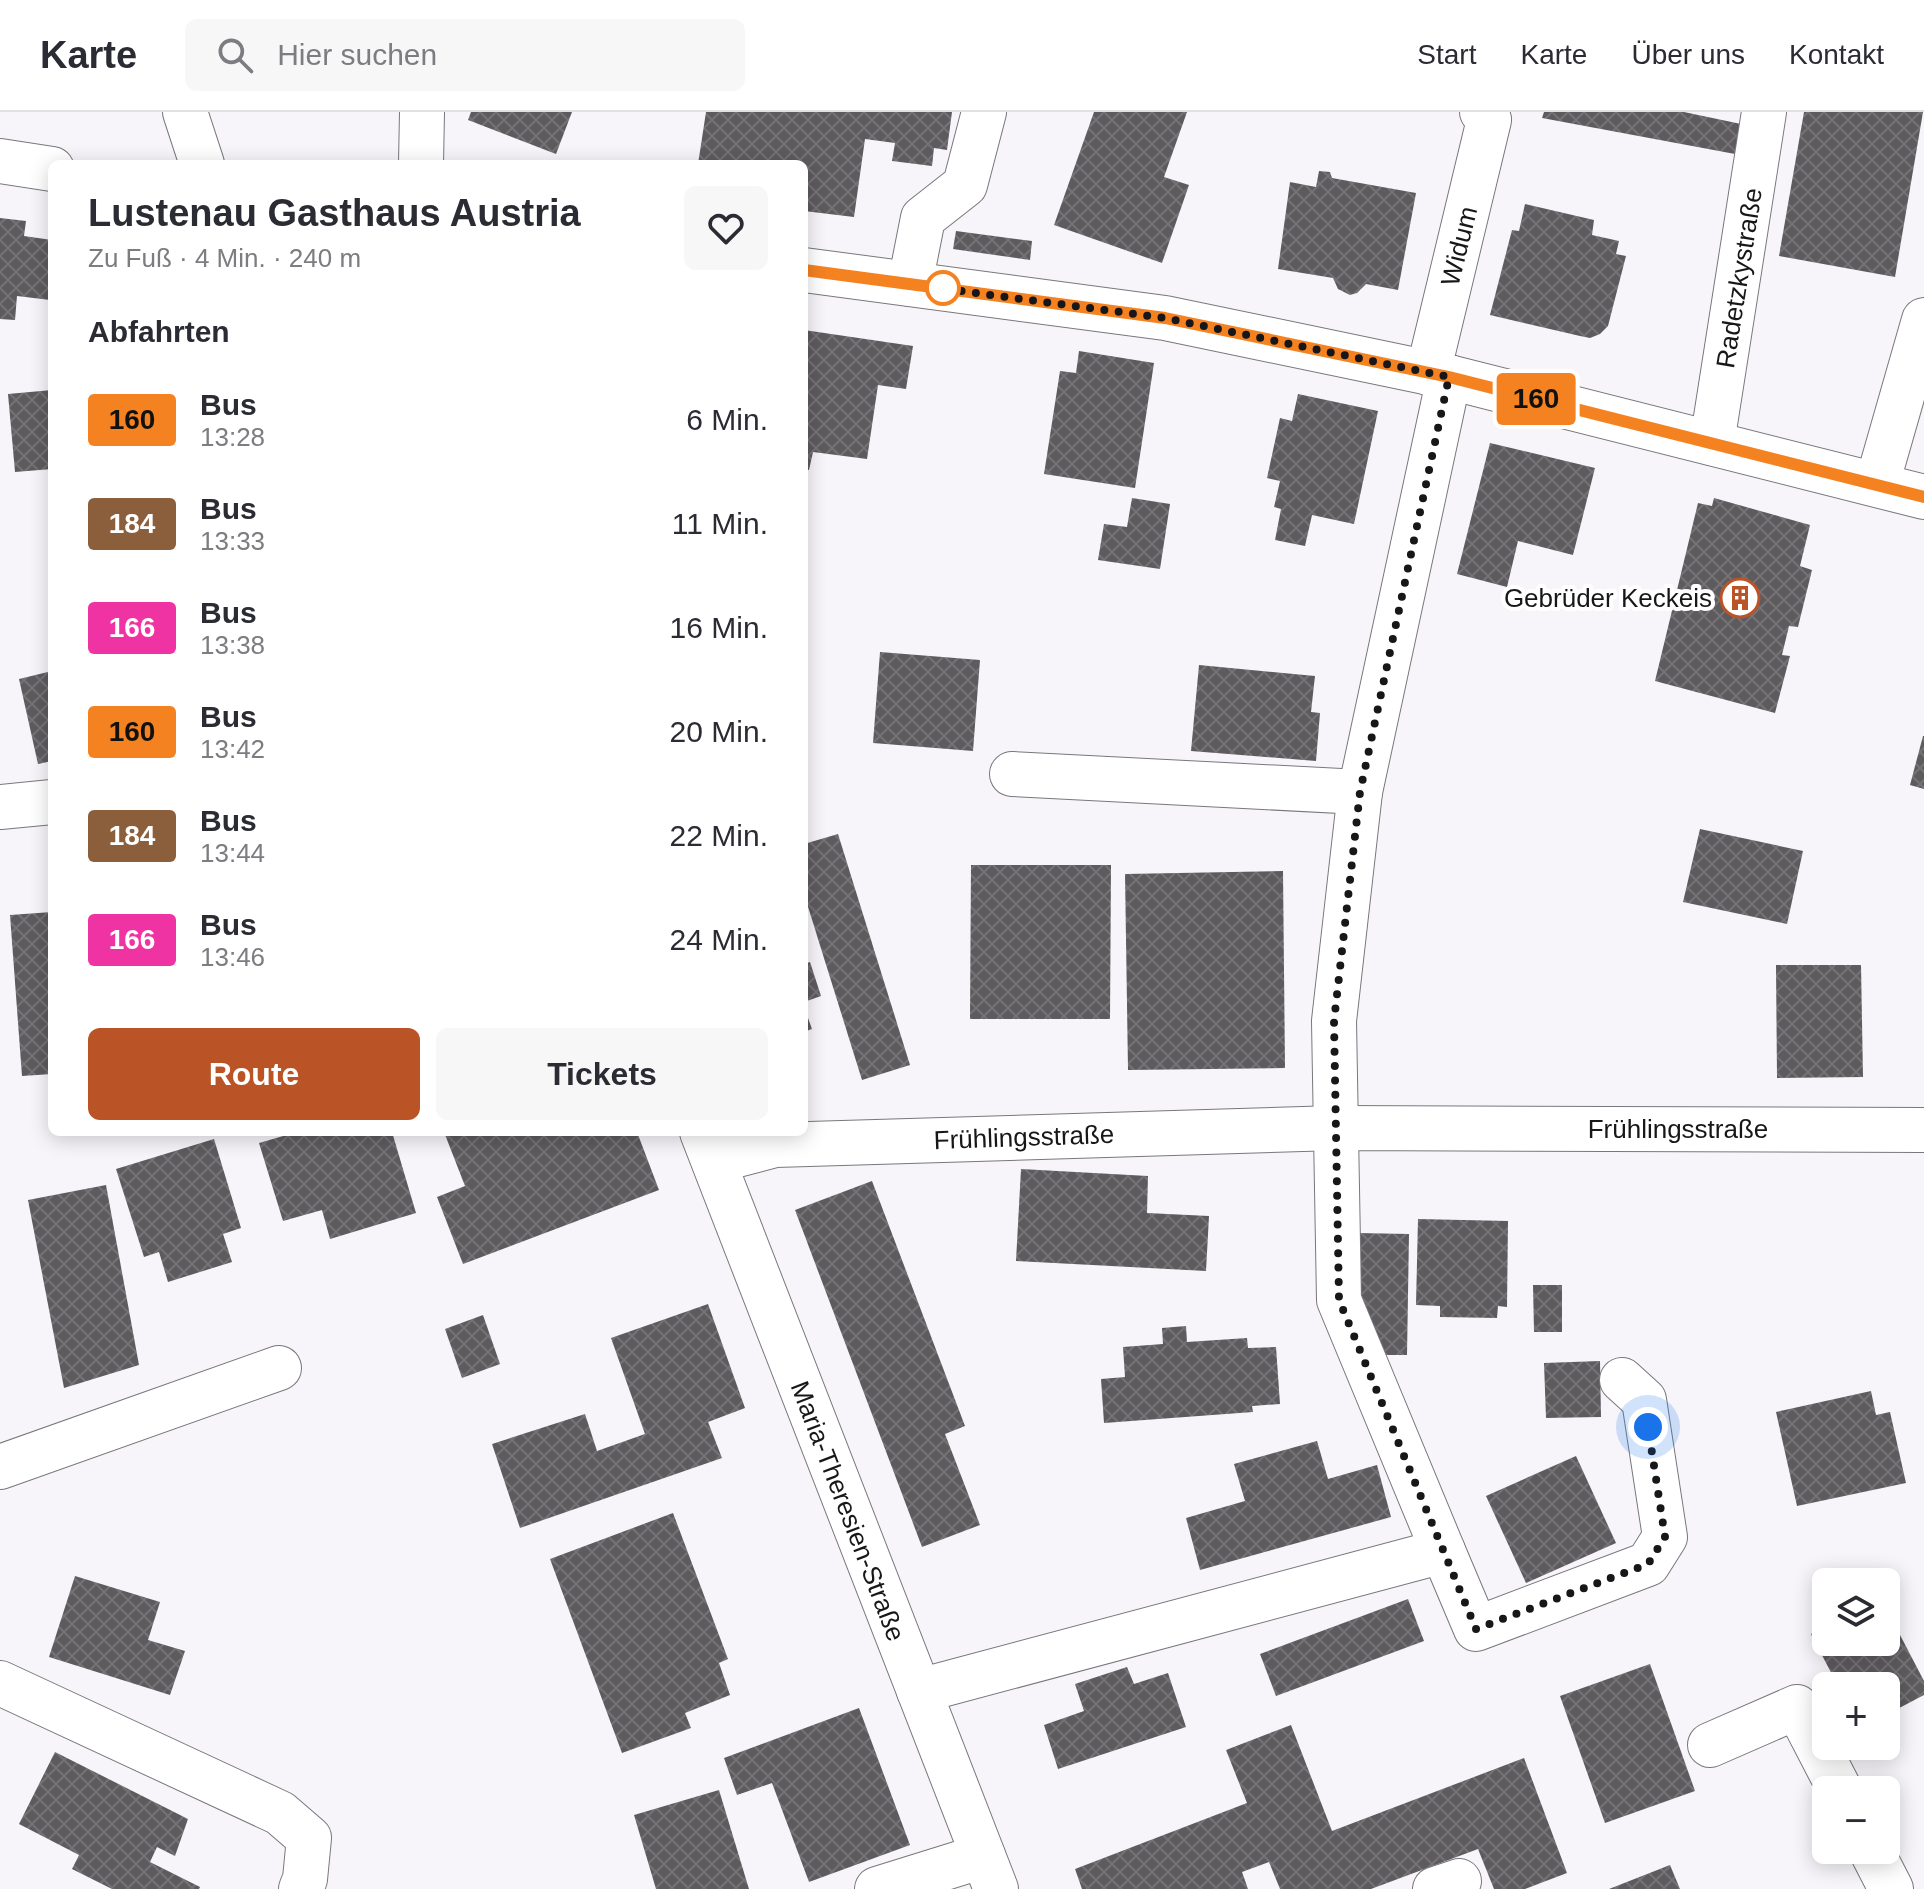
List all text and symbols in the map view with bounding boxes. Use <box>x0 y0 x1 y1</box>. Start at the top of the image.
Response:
search box <box>185 19 745 91</box>
icon: search <box>213 33 257 77</box>
text: Karte <box>40 34 137 76</box>
text: Hier suchen <box>277 38 437 71</box>
text: Start <box>1417 39 1476 70</box>
text: Karte <box>1520 39 1587 70</box>
text: Über uns <box>1631 39 1745 70</box>
text: Kontakt <box>1789 39 1884 70</box>
button: heart <box>684 186 768 270</box>
street label: Radetzkystraße <box>1710 186 1768 370</box>
text: Lustenau Gasthaus Austria <box>88 192 581 234</box>
street label: Widum <box>1435 203 1483 289</box>
text: Zu Fuß · 4 Min. · 240 m <box>88 243 361 273</box>
unlabelled marker <box>926 271 960 305</box>
text: Abfahrten <box>88 315 230 348</box>
line badge: 160 <box>1490 373 1582 425</box>
text: 160 <box>1513 383 1559 414</box>
text: Bus <box>200 388 257 421</box>
text: 6 Min. <box>686 403 768 436</box>
text: 160 <box>109 404 155 435</box>
text: 13:28 <box>200 422 265 452</box>
text: Bus <box>200 492 257 525</box>
text: 11 Min. <box>672 507 768 540</box>
text: 184 <box>109 508 155 539</box>
text: 13:33 <box>200 526 265 556</box>
building icon: Gebrüder Keckeis <box>1719 577 1761 619</box>
place label: Gebrüder Keckeis <box>1504 583 1712 613</box>
text: Bus <box>200 596 257 629</box>
text: 16 Min. <box>670 611 768 644</box>
text: 166 <box>109 612 155 643</box>
text: 13:38 <box>200 630 265 660</box>
text: Bus <box>200 700 257 733</box>
text: 20 Min. <box>670 715 768 748</box>
text: 160 <box>109 716 155 747</box>
text: 13:42 <box>200 734 265 764</box>
text: Bus <box>200 804 257 837</box>
text: 22 Min. <box>670 819 768 852</box>
text: 184 <box>109 820 155 851</box>
text: 13:44 <box>200 838 265 868</box>
text: Bus <box>200 908 257 941</box>
text: 24 Min. <box>670 923 768 956</box>
text: 166 <box>109 924 155 955</box>
text: 13:46 <box>200 942 265 972</box>
button: Route <box>88 1028 420 1120</box>
button: Tickets <box>436 1028 768 1120</box>
street label: Frühlingsstraße <box>1588 1114 1768 1144</box>
street label: Frühlingsstraße <box>933 1119 1115 1155</box>
street label: Maria-Theresien-Straße <box>785 1377 911 1645</box>
your location <box>1628 1407 1668 1447</box>
map controls <box>1812 1568 1900 1864</box>
button: layers <box>1812 1568 1900 1656</box>
button: + <box>1812 1672 1900 1760</box>
button: − <box>1812 1776 1900 1864</box>

